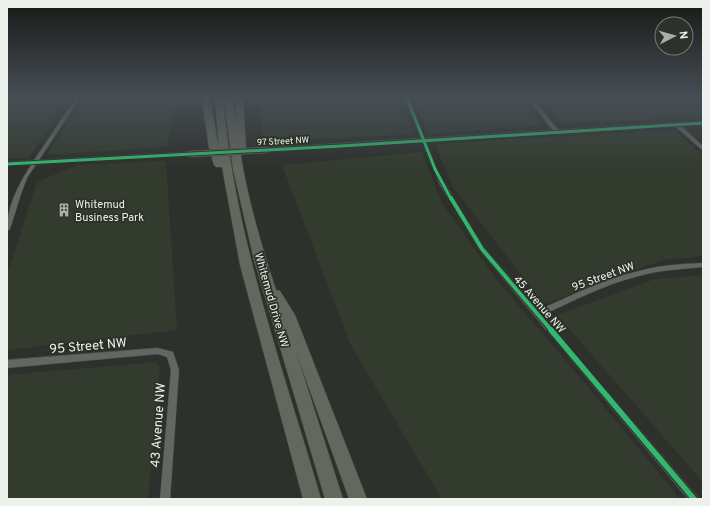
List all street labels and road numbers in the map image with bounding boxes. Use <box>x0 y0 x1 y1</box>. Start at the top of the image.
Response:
street label: 97 Street NW <box>257 135 310 148</box>
street label: Whitemud Drive NW <box>251 251 291 349</box>
street label: 95 Street NW <box>570 259 637 295</box>
street label: 45 Avenue NW <box>510 273 568 336</box>
street label: 95 Street NW <box>49 336 128 358</box>
street label: 43 Avenue NW <box>148 382 170 468</box>

